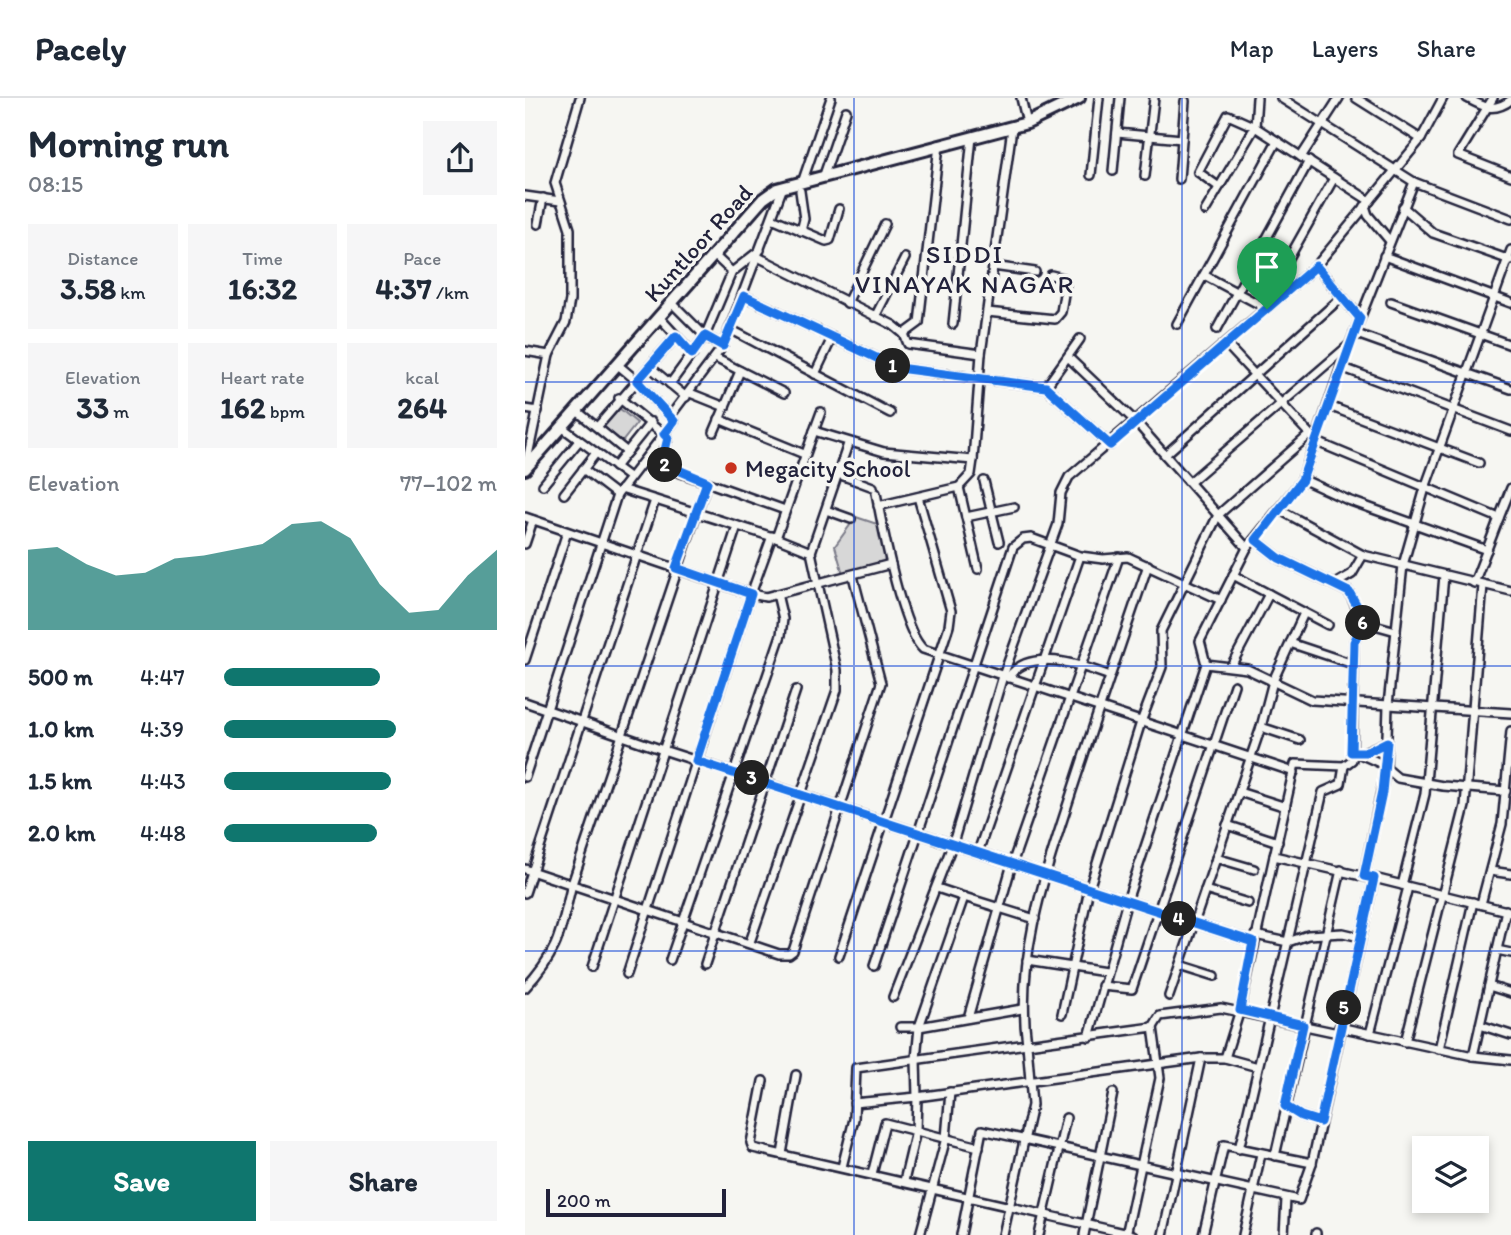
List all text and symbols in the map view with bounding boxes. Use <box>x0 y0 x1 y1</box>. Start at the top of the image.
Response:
text: Pacely <box>35 29 126 68</box>
text: Map <box>1230 34 1274 63</box>
text: Layers <box>1312 34 1379 63</box>
text: Share <box>1417 34 1476 63</box>
text: Morning run <box>28 121 229 167</box>
button: share <box>423 121 497 195</box>
text: 08:15 <box>28 170 83 198</box>
street label: Kuntloor Road <box>638 178 758 308</box>
pin <box>1237 237 1297 309</box>
district label: SIDDI VINAYAK NAGAR <box>855 238 1075 300</box>
text: Distance <box>67 247 138 270</box>
text: Time <box>242 247 283 270</box>
text: Pace <box>403 247 441 270</box>
icon: arrive <box>1248 248 1286 286</box>
text: 3.58 <box>60 270 116 307</box>
text: 16:32 <box>228 270 297 307</box>
text: 4:37 <box>375 270 432 307</box>
text: km <box>116 281 145 304</box>
text: /km <box>432 281 469 304</box>
pin: 1 <box>875 348 911 384</box>
text: 1 <box>888 354 897 377</box>
text: Elevation <box>65 366 141 389</box>
text: Heart rate <box>220 366 305 389</box>
text: kcal <box>405 366 439 389</box>
text: 33 <box>76 389 109 426</box>
text: 162 <box>220 389 266 426</box>
text: 264 <box>397 389 447 426</box>
text: m <box>109 400 129 423</box>
text: bpm <box>266 400 305 423</box>
pin: 2 <box>647 448 683 482</box>
text: 2 <box>660 453 670 476</box>
place label: Megacity School <box>745 454 911 483</box>
marker: Megacity School <box>723 460 739 476</box>
text: Elevation <box>28 469 119 497</box>
text: 77–102 m <box>400 469 497 497</box>
pin: 6 <box>1345 606 1381 640</box>
text: 6 <box>1357 611 1368 634</box>
text: 500 m <box>28 663 93 691</box>
text: 4:47 <box>140 663 185 691</box>
text: 1.0 km <box>28 715 94 743</box>
text: 4:39 <box>140 715 184 743</box>
pin: 3 <box>735 760 769 796</box>
text: 3 <box>746 766 757 789</box>
text: 1.5 km <box>28 767 92 795</box>
text: 4:43 <box>140 767 186 795</box>
text: 2.0 km <box>28 819 96 847</box>
text: 4:48 <box>140 819 186 847</box>
pin: 4 <box>1161 902 1197 936</box>
text: 4 <box>1173 907 1184 930</box>
pin: 5 <box>1327 990 1361 1026</box>
text: 5 <box>1339 996 1348 1019</box>
map controls <box>1412 1136 1489 1213</box>
button: layers <box>1412 1136 1489 1213</box>
button: Save <box>28 1141 256 1221</box>
button: Share <box>270 1141 497 1221</box>
scale bar <box>546 1186 726 1218</box>
text: 200 m <box>557 1189 611 1212</box>

